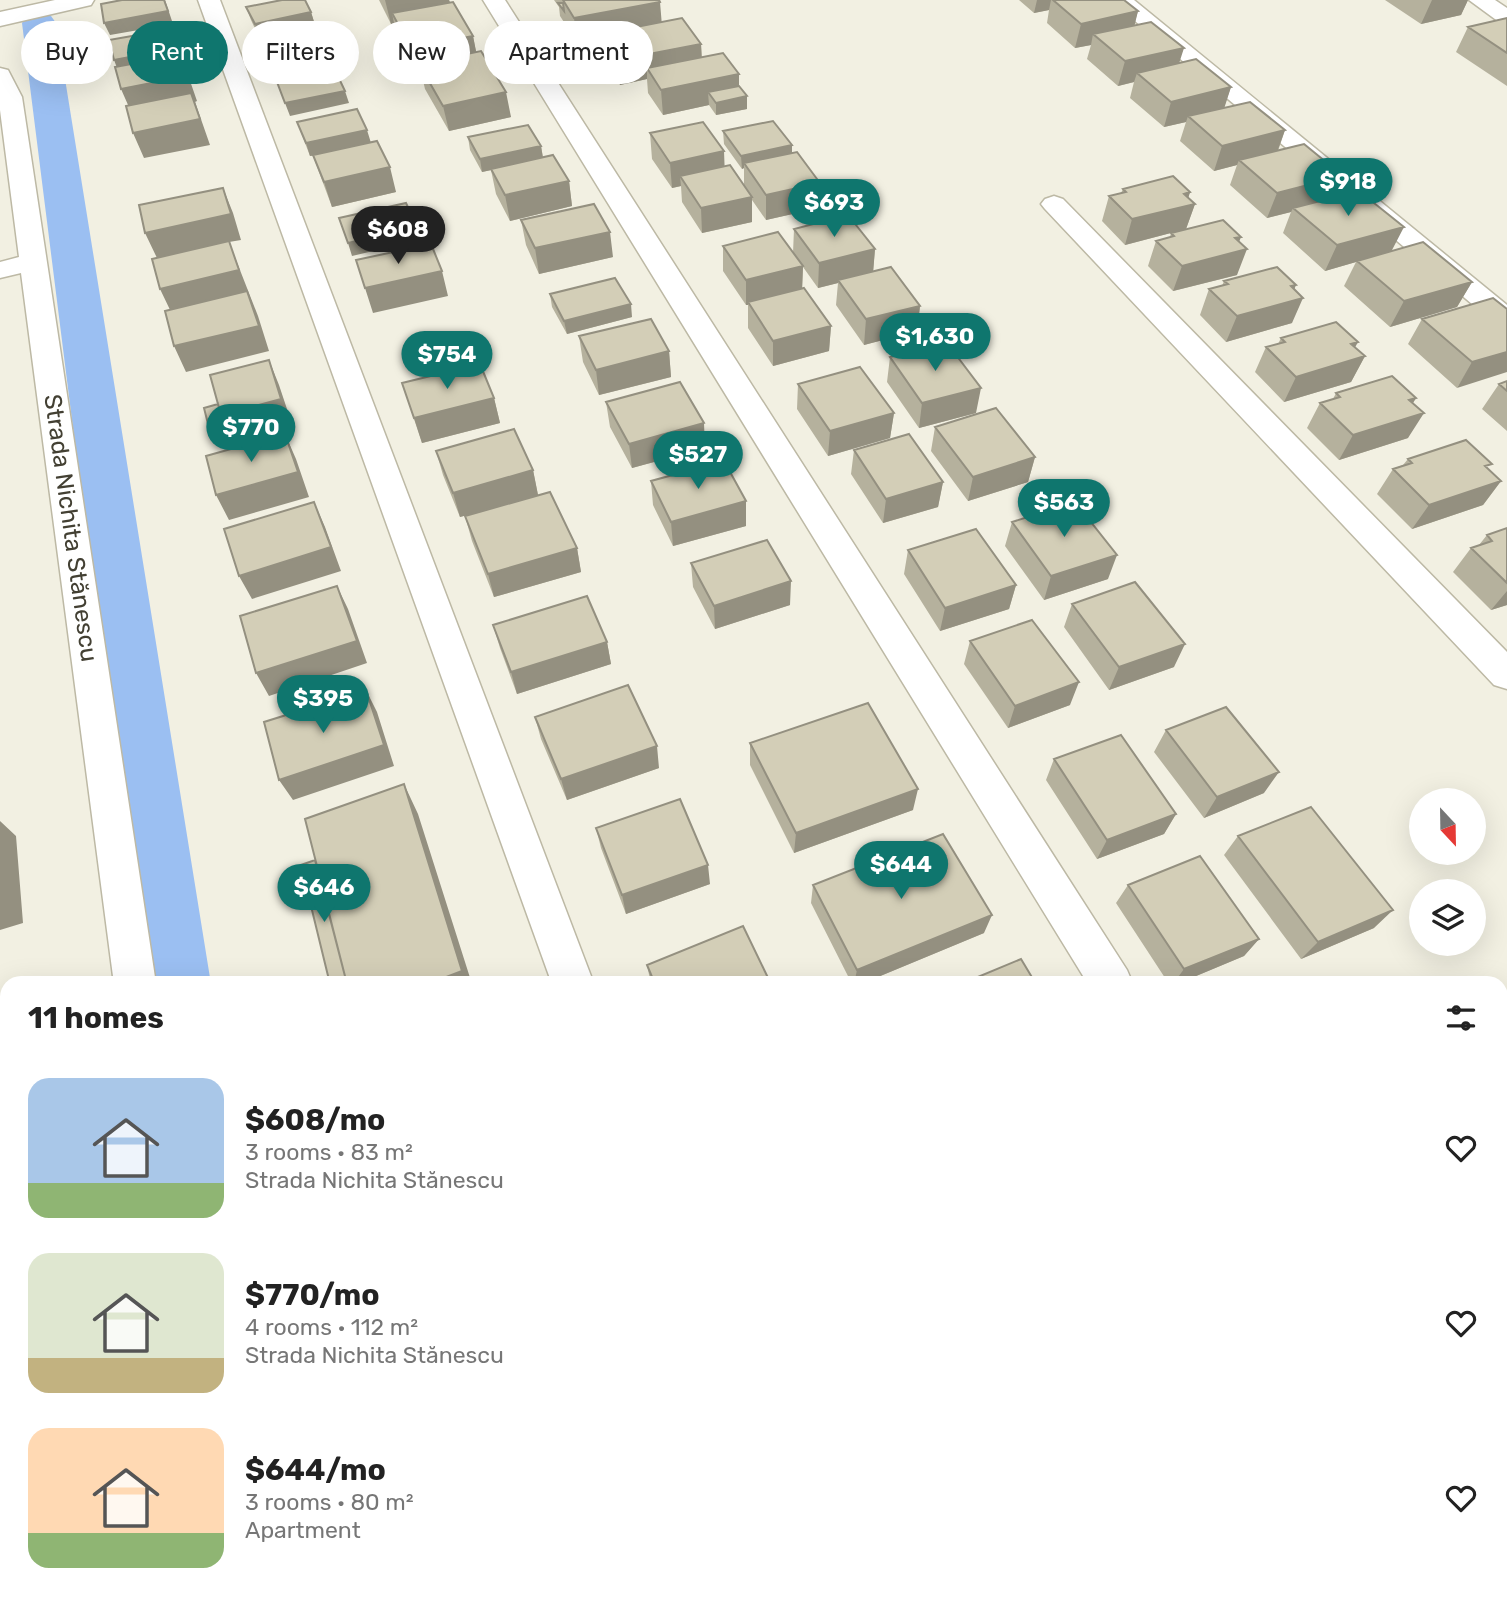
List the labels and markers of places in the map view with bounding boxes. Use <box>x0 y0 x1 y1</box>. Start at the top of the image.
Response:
pin: $918 <box>1307 158 1389 218</box>
pin: $693 <box>793 180 875 239</box>
pin: $608 <box>357 206 439 266</box>
pin: $1,630 <box>878 314 992 373</box>
pin: $754 <box>406 332 488 391</box>
pin: $770 <box>210 405 292 464</box>
pin: $527 <box>657 432 739 491</box>
pin: $563 <box>1023 480 1105 539</box>
pin: $395 <box>282 676 364 735</box>
pin: $644 <box>860 842 942 901</box>
pin: $646 <box>283 864 365 924</box>

